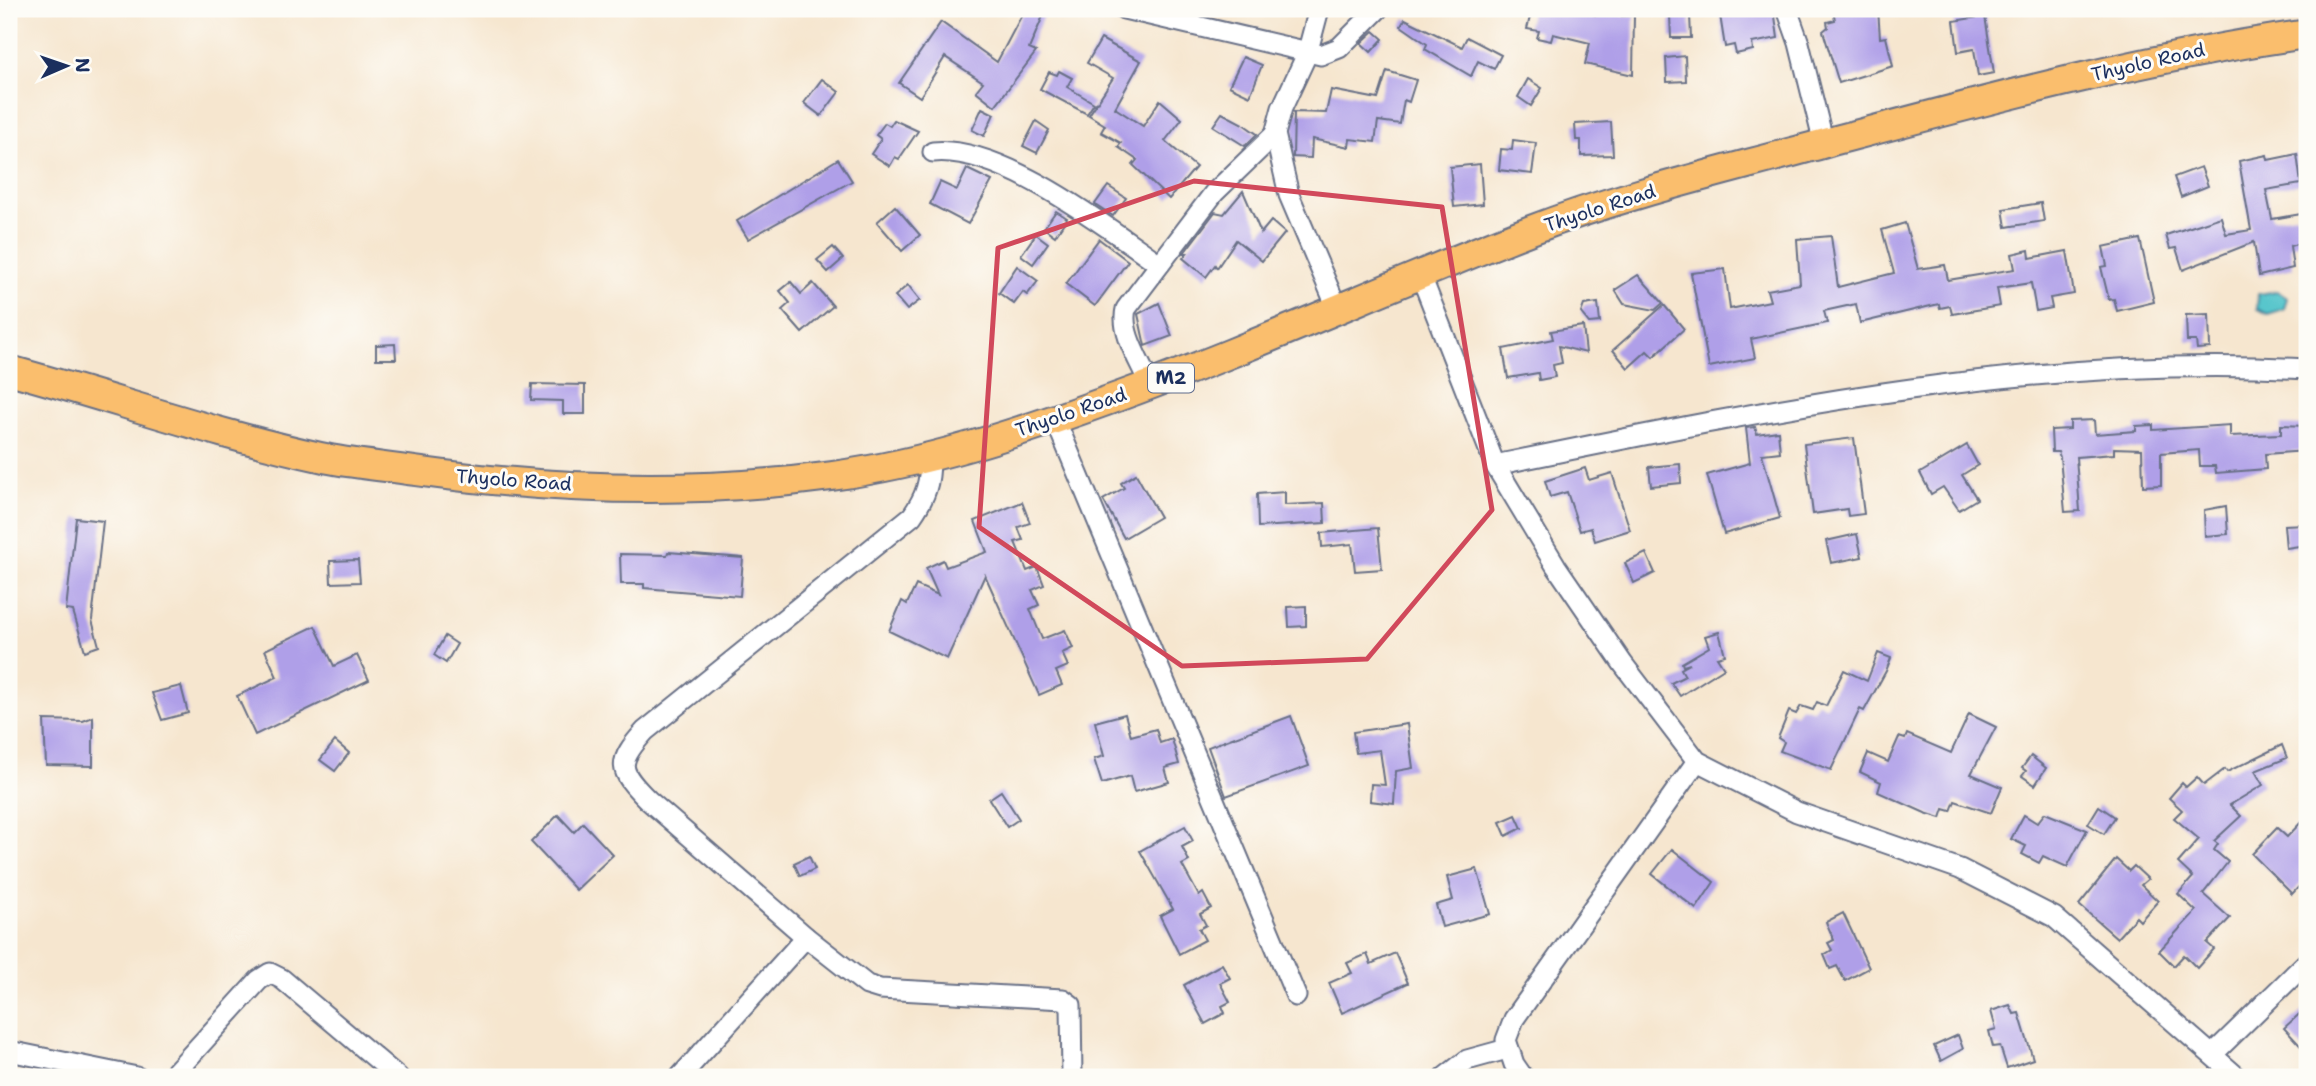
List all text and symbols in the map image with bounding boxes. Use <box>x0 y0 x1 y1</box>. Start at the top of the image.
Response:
north arrow <box>32 32 102 102</box>
street label: Thyolo Road <box>2089 37 2207 87</box>
text: N <box>70 57 95 73</box>
street label: Thyolo Road <box>1541 178 1659 238</box>
road number: M2 <box>1148 364 1194 392</box>
street label: Thyolo Road <box>1012 381 1130 443</box>
street label: Thyolo Road <box>455 463 573 497</box>

